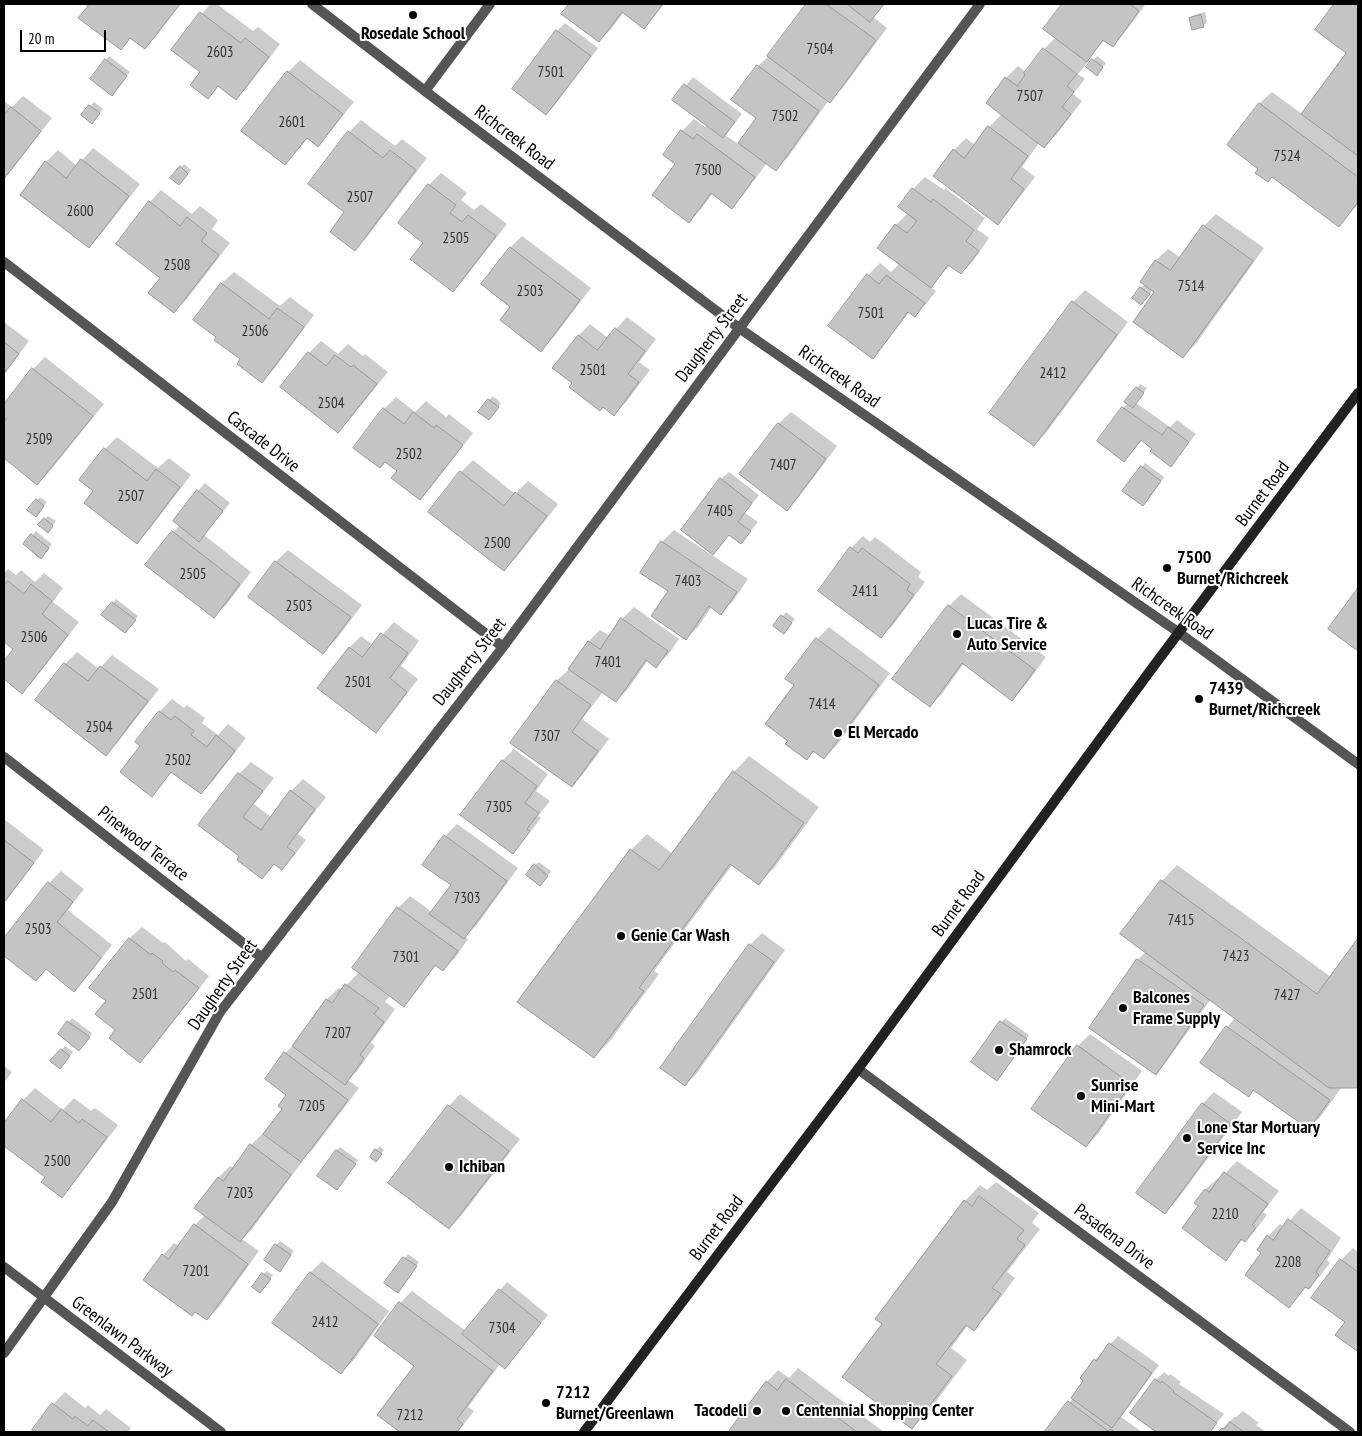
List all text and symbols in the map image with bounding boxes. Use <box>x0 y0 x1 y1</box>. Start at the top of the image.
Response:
marker: Rosedale School <box>407 9 419 21</box>
scale bar <box>22 20 109 52</box>
place label: Rosedale School <box>361 23 465 45</box>
text: 20 m <box>28 29 54 48</box>
house number: 7504 <box>807 41 833 59</box>
house number: 2603 <box>207 44 233 62</box>
house number: 7501 <box>538 64 564 82</box>
house number: 7507 <box>1017 88 1043 106</box>
street label: Richcreek Road <box>470 101 558 175</box>
house number: 7502 <box>772 108 798 126</box>
house number: 2601 <box>279 114 305 132</box>
house number: 7524 <box>1274 148 1300 166</box>
house number: 7500 <box>695 162 721 180</box>
house number: 2507 <box>347 189 373 207</box>
house number: 2600 <box>67 203 93 221</box>
house number: 2505 <box>443 230 469 248</box>
house number: 2508 <box>164 257 190 275</box>
house number: 7514 <box>1178 278 1204 296</box>
house number: 2503 <box>517 283 543 301</box>
street label: Daugherty Street <box>672 289 752 387</box>
house number: 7501 <box>858 305 884 323</box>
house number: 2506 <box>242 323 268 341</box>
street label: Richcreek Road <box>794 341 884 413</box>
house number: 2501 <box>580 362 606 380</box>
house number: 2412 <box>1040 365 1066 383</box>
house number: 2504 <box>318 395 344 413</box>
street label: Cascade Drive <box>222 407 304 477</box>
house number: 2509 <box>26 431 52 449</box>
house number: 2502 <box>396 446 422 464</box>
house number: 7407 <box>770 457 796 475</box>
street label: Burnet Road <box>1231 457 1295 531</box>
house number: 2507 <box>118 488 144 506</box>
house number: 7405 <box>707 503 733 521</box>
house number: 2500 <box>484 535 510 553</box>
place label: 7500 Burnet/Richcreek <box>1177 547 1288 590</box>
marker: 7500 Burnet/Richcreek <box>1161 562 1173 574</box>
house number: 2505 <box>180 566 206 584</box>
house number: 7403 <box>675 573 701 591</box>
street label: Richcreek Road <box>1127 573 1217 645</box>
house number: 2411 <box>852 583 878 601</box>
house number: 2503 <box>286 598 312 616</box>
place label: Lucas Tire & Auto Service <box>967 613 1048 656</box>
street label: Daugherty Street <box>429 614 511 710</box>
marker: Lucas Tire & Auto Service <box>951 628 963 640</box>
house number: 2506 <box>21 629 47 647</box>
house number: 7401 <box>595 654 621 672</box>
house number: 2501 <box>345 674 371 692</box>
place label: 7439 Burnet/Richcreek <box>1209 678 1320 721</box>
marker: 7439 Burnet/Richcreek <box>1193 693 1205 705</box>
house number: 7414 <box>809 696 835 714</box>
house number: 2504 <box>86 719 112 737</box>
place label: El Mercado <box>848 722 918 744</box>
marker: El Mercado <box>832 727 844 739</box>
house number: 7307 <box>534 728 560 746</box>
house number: 2502 <box>165 752 191 770</box>
house number: 7305 <box>486 799 512 817</box>
street label: Pinewood Terrace <box>93 802 193 886</box>
street label: Burnet Road <box>928 867 990 941</box>
house number: 7303 <box>454 890 480 908</box>
house number: 7415 <box>1168 912 1194 930</box>
house number: 2503 <box>25 921 51 939</box>
place label: Genie Car Wash <box>631 925 730 947</box>
marker: Genie Car Wash <box>615 930 627 942</box>
street label: Daugherty Street <box>184 936 262 1034</box>
house number: 7423 <box>1223 948 1249 966</box>
house number: 7301 <box>393 949 419 967</box>
house number: 2501 <box>132 986 158 1004</box>
place label: Balcones Frame Supply <box>1133 987 1220 1030</box>
house number: 7427 <box>1274 987 1300 1005</box>
marker: Balcones Frame Supply <box>1117 1002 1129 1014</box>
house number: 7207 <box>325 1025 351 1043</box>
place label: Shamrock <box>1009 1039 1071 1061</box>
marker: Shamrock <box>993 1044 1005 1056</box>
place label: Sunrise Mini-Mart <box>1091 1075 1155 1118</box>
marker: Sunrise Mini-Mart <box>1075 1090 1087 1102</box>
house number: 7205 <box>299 1098 325 1116</box>
place label: Lone Star Mortuary Service Inc <box>1197 1117 1320 1160</box>
marker: Lone Star Mortuary Service Inc <box>1181 1132 1193 1144</box>
house number: 2500 <box>44 1153 70 1171</box>
place label: Ichiban <box>459 1156 505 1178</box>
marker: Ichiban <box>443 1161 455 1173</box>
house number: 7203 <box>227 1185 253 1203</box>
street label: Burnet Road <box>685 1191 749 1265</box>
street label: Pasadena Drive <box>1070 1200 1158 1274</box>
house number: 2210 <box>1212 1206 1238 1224</box>
house number: 2208 <box>1275 1254 1301 1272</box>
house number: 7201 <box>183 1263 209 1281</box>
street label: Greenlawn Parkway <box>67 1292 177 1382</box>
house number: 2412 <box>312 1314 338 1332</box>
house number: 7304 <box>489 1320 515 1338</box>
place label: 7212 Burnet/Greenlawn <box>556 1382 674 1425</box>
marker: 7212 Burnet/Greenlawn <box>540 1397 552 1409</box>
place label: Tacodeli <box>694 1400 747 1422</box>
place label: Centennial Shopping Center <box>796 1400 974 1422</box>
marker: Tacodeli <box>751 1405 763 1417</box>
marker: Centennial Shopping Center <box>780 1405 792 1417</box>
house number: 7212 <box>397 1407 423 1425</box>

